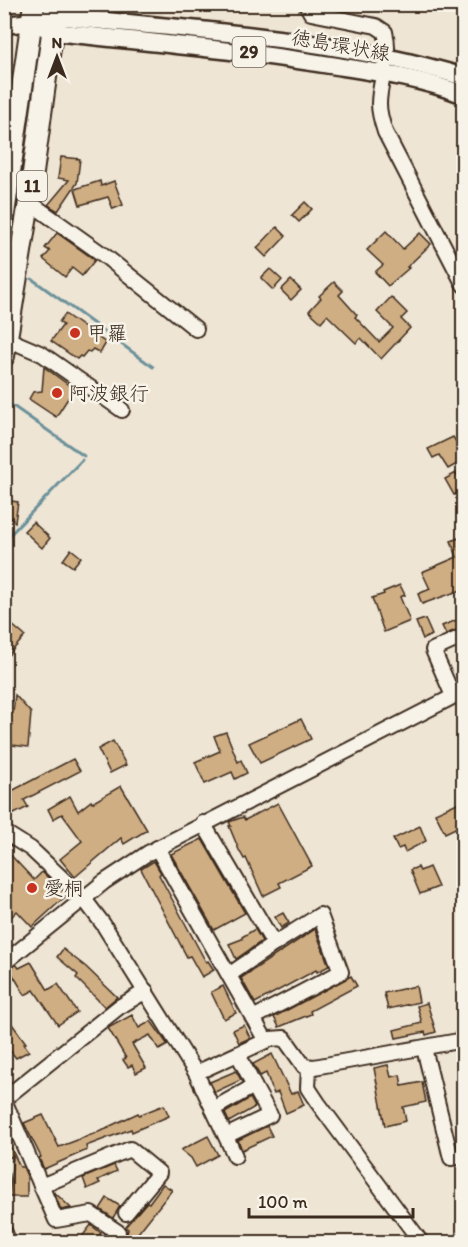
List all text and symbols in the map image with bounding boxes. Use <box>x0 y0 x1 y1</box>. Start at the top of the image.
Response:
street label: 徳島環状線 <box>290 24 392 66</box>
north arrow <box>27 27 87 87</box>
text: N <box>52 33 62 52</box>
road number: 29 <box>232 37 266 67</box>
road number: 11 <box>17 171 47 201</box>
place label: 甲羅 <box>87 321 127 345</box>
marker: 甲羅 <box>68 326 82 340</box>
place label: 阿波銀行 <box>69 381 149 405</box>
marker: 阿波銀行 <box>50 386 64 400</box>
place label: 愛桐 <box>44 876 84 900</box>
marker: 愛桐 <box>25 881 39 895</box>
scale bar <box>249 1181 412 1219</box>
text: 100 m <box>258 1191 308 1213</box>

